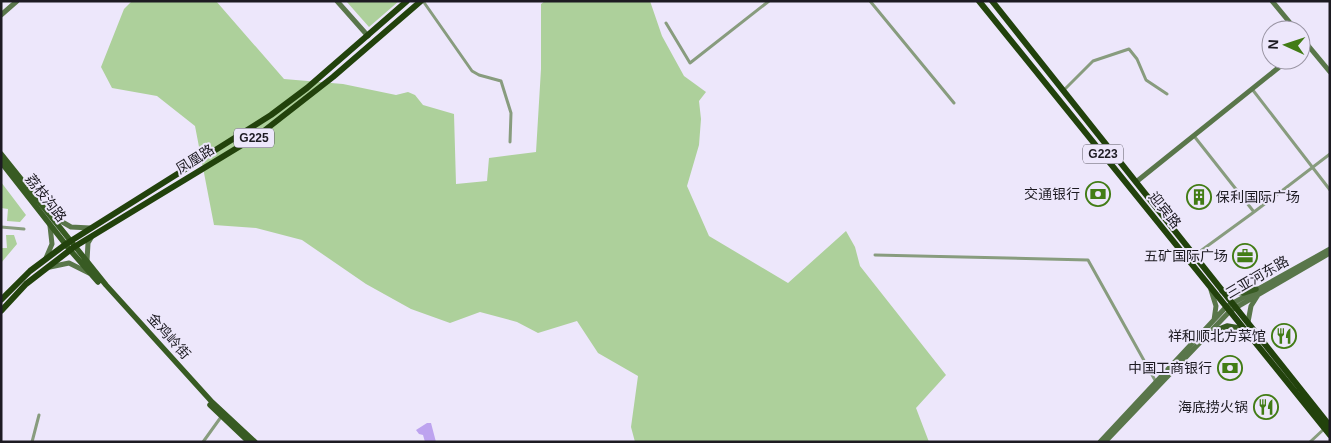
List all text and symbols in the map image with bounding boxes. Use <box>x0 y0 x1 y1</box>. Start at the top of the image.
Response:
north arrow <box>1261 20 1311 70</box>
text: N <box>1265 39 1281 50</box>
road number: G225 <box>234 128 274 148</box>
street label: 凤凰路 <box>173 141 217 177</box>
road number: G223 <box>1083 144 1123 164</box>
street label: 荔枝沟路 <box>22 171 70 225</box>
bank icon: 交通银行 <box>1085 181 1111 207</box>
building icon: 保利国际广场 <box>1186 184 1212 210</box>
place label: 交通银行 <box>1024 186 1080 202</box>
street label: 迎宾路 <box>1146 189 1184 231</box>
place label: 保利国际广场 <box>1216 189 1300 205</box>
office icon: 五矿国际广场 <box>1232 243 1258 269</box>
place label: 五矿国际广场 <box>1144 248 1228 264</box>
street label: 三亚河东路 <box>1223 253 1291 301</box>
street label: 金鸡岭街 <box>144 310 194 362</box>
restaurant icon: 祥和顺北方菜馆 <box>1271 323 1297 349</box>
place label: 祥和顺北方菜馆 <box>1168 328 1266 344</box>
bank icon: 中国工商银行 <box>1217 355 1243 381</box>
place label: 中国工商银行 <box>1128 360 1212 376</box>
restaurant icon: 海底捞火锅 <box>1253 394 1279 420</box>
place label: 海底捞火锅 <box>1178 399 1248 415</box>

